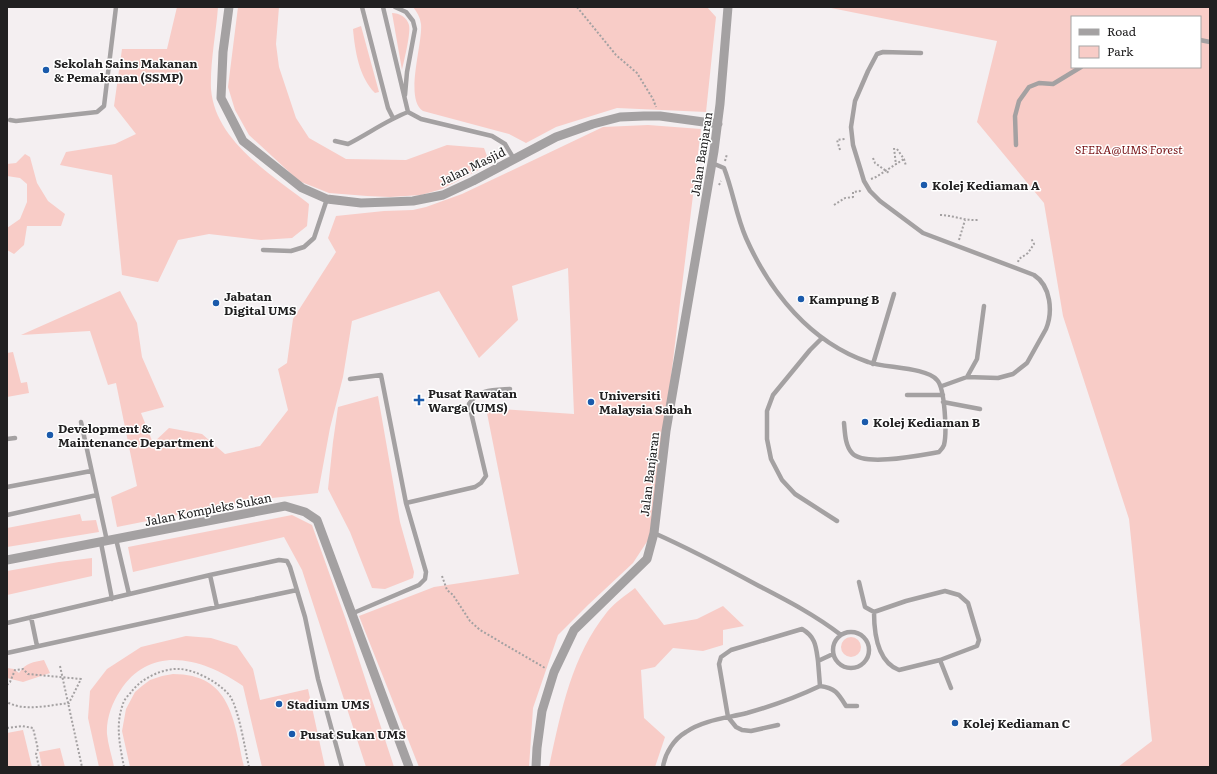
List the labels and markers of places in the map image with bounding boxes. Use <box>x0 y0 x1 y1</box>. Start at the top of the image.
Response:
place label: Sekolah Sains Makanan & Pemakanan (SSMP) <box>54 54 198 86</box>
marker: Sekolah Sains Makanan & Pemakanan (SSMP) <box>41 65 51 75</box>
place label: Kolej Kediaman A <box>932 176 1040 194</box>
marker: Kolej Kediaman A <box>919 180 929 190</box>
place label: Jabatan Digital UMS <box>224 287 296 319</box>
place label: Kampung B <box>809 290 879 308</box>
marker: Kampung B <box>796 294 806 304</box>
marker: Jabatan Digital UMS <box>211 298 221 308</box>
place label: Pusat Rawatan Warga (UMS) <box>428 384 518 416</box>
place label: Universiti Malaysia Sabah <box>599 386 692 418</box>
marker: Pusat Rawatan Warga (UMS) <box>413 394 425 406</box>
marker: Universiti Malaysia Sabah <box>586 397 596 407</box>
place label: Kolej Kediaman B <box>873 413 980 431</box>
marker: Kolej Kediaman B <box>860 417 870 427</box>
place label: Development & Maintenance Department <box>58 419 215 451</box>
marker: Development & Maintenance Department <box>45 430 55 440</box>
place label: Stadium UMS <box>287 695 370 713</box>
marker: Stadium UMS <box>274 699 284 709</box>
place label: Kolej Kediaman C <box>963 714 1070 732</box>
marker: Kolej Kediaman C <box>950 718 960 728</box>
place label: Pusat Sukan UMS <box>300 725 406 743</box>
marker: Pusat Sukan UMS <box>287 729 297 739</box>

